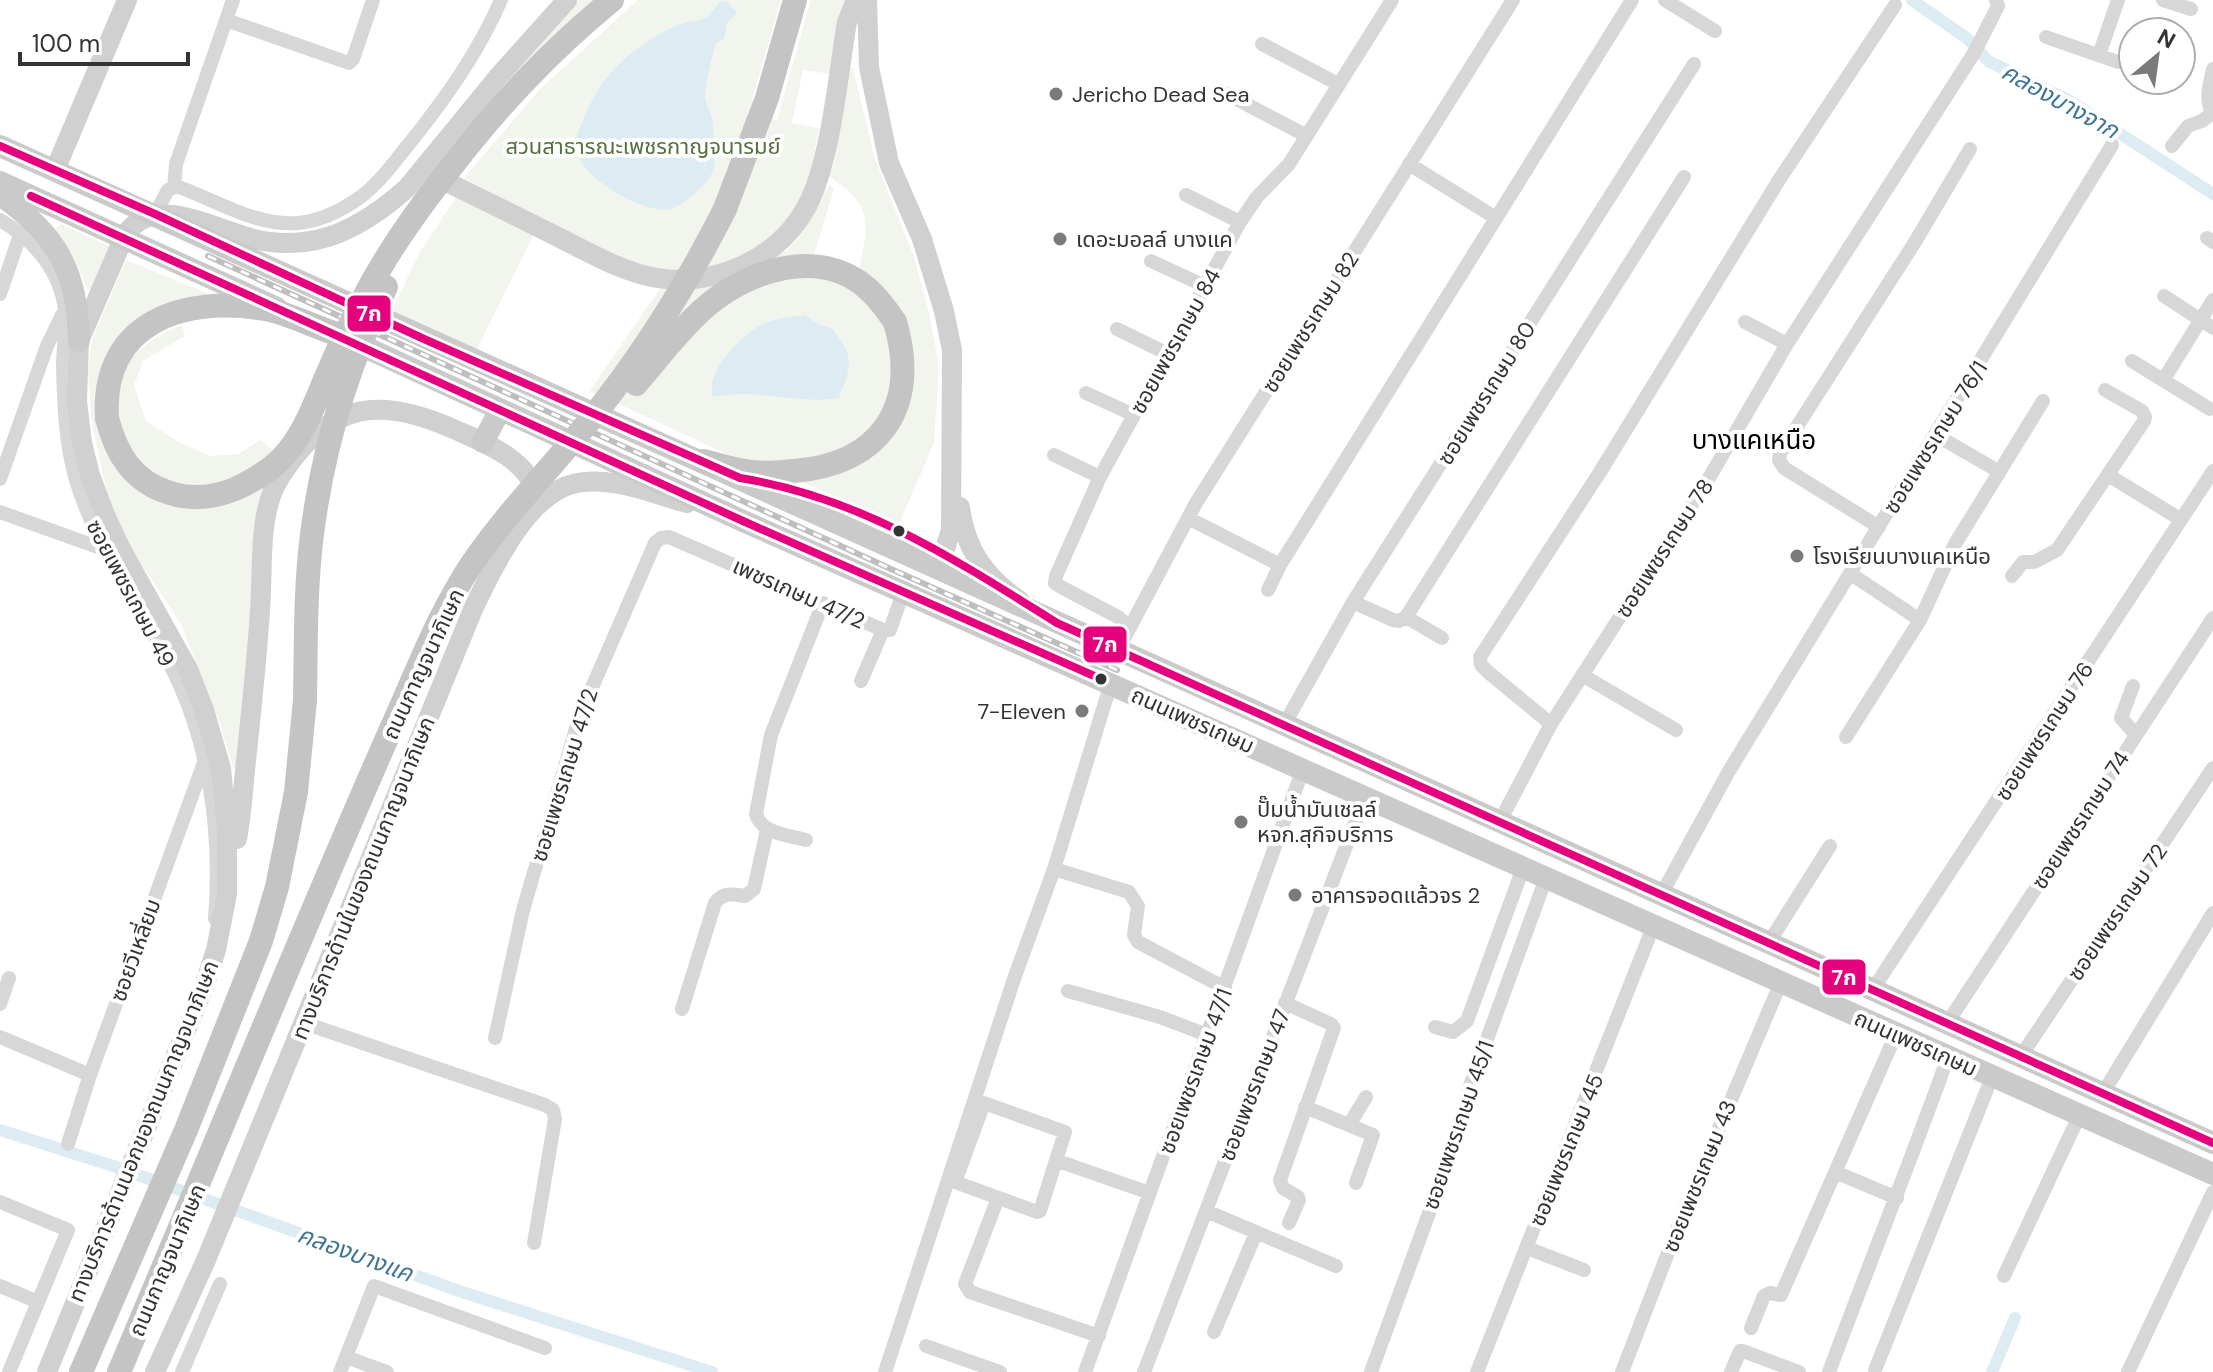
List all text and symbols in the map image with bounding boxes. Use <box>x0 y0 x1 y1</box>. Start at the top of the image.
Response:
scale bar <box>20 16 188 66</box>
north arrow <box>2117 16 2197 96</box>
text: N <box>2152 22 2181 56</box>
text: 100 m <box>32 28 100 59</box>
water label: คลองบางจาก <box>1996 56 2126 146</box>
place label: Jericho Dead Sea <box>1072 80 1250 109</box>
marker: Jericho Dead Sea <box>1047 85 1065 103</box>
park label: สวนสาธารณะเพชรกาญจนารมย์ <box>505 132 781 161</box>
place label: เดอะมอลล์ บางแค <box>1076 225 1233 254</box>
marker: เดอะมอลล์ บางแค <box>1051 230 1069 248</box>
street label: ซอยเพชรเกษม 82 <box>1255 246 1365 398</box>
street label: ซอยเพชรเกษม 84 <box>1123 263 1227 419</box>
line badge: 7ก <box>346 294 392 333</box>
text: 7ก <box>356 299 382 328</box>
street label: ซอยเพชรเกษม 80 <box>1431 316 1542 470</box>
street label: ซอยเพชรเกษม 76/1 <box>1877 355 1994 519</box>
district label: บางแคเหนือ <box>1692 423 1816 457</box>
street label: ซอยเพชรเกษม 78 <box>1609 473 1720 623</box>
street label: ซอยเพชรเกษม 49 <box>80 515 181 672</box>
unlabelled marker <box>891 523 907 539</box>
place label: โรงเรียนบางแคเหนือ <box>1813 542 1991 571</box>
marker: โรงเรียนบางแคเหนือ <box>1788 547 1806 565</box>
street label: เพชรเกษม 47/2 <box>728 551 869 636</box>
street label: ถนนกาญจนาภิเษก <box>376 584 471 744</box>
line badge: 7ก <box>1082 625 1128 664</box>
text: 7ก <box>1092 630 1118 659</box>
street label: ซอยเพชรเกษม 76 <box>1989 656 2100 806</box>
unlabelled marker <box>1093 671 1109 687</box>
street label: ถนนเพชรเกษม <box>1127 680 1259 760</box>
street label: ซอยเพชรเกษม 47/2 <box>524 685 605 865</box>
place label: 7-Eleven <box>978 697 1066 726</box>
marker: 7-Eleven <box>1073 702 1091 720</box>
street label: ทางบริการด้านในของถนนกาญจนาภิเษก <box>285 712 442 1044</box>
street label: ซอยเพชรเกษม 74 <box>2025 746 2136 895</box>
place label: ปั๊มน้ำมันเชลล์ หจก.สุกิจบริการ <box>1257 794 1394 849</box>
marker: ปั๊มน้ำมันเชลล์ หจก.สุกิจบริการ <box>1232 813 1250 831</box>
street label: ซอยเพชรเกษม 72 <box>2061 838 2174 986</box>
place label: อาคารจอดแล้วจร 2 <box>1311 881 1480 910</box>
marker: อาคารจอดแล้วจร 2 <box>1286 886 1304 904</box>
street label: ซอยวีเหลี่ยม <box>103 894 167 1006</box>
street label: ทางบริการด้านนอกของถนนกาญจนาภิเษก <box>62 956 224 1306</box>
line badge: 7ก <box>1821 958 1867 996</box>
text: 7ก <box>1831 963 1857 992</box>
street label: ซอยเพชรเกษม 47/1 <box>1152 984 1239 1158</box>
street label: ถนนเพชรเกษม <box>1850 1003 1982 1083</box>
street label: ซอยเพชรเกษม 47 <box>1212 1005 1297 1165</box>
street label: ซอยเพชรเกษม 45/1 <box>1416 1037 1501 1213</box>
street label: ซอยเพชรเกษม 45 <box>1523 1070 1610 1231</box>
street label: ซอยเพชรเกษม 43 <box>1656 1096 1743 1257</box>
street label: ถนนกาญจนาภิเษก <box>123 1180 211 1340</box>
water label: คลองบางแค <box>293 1218 418 1289</box>

